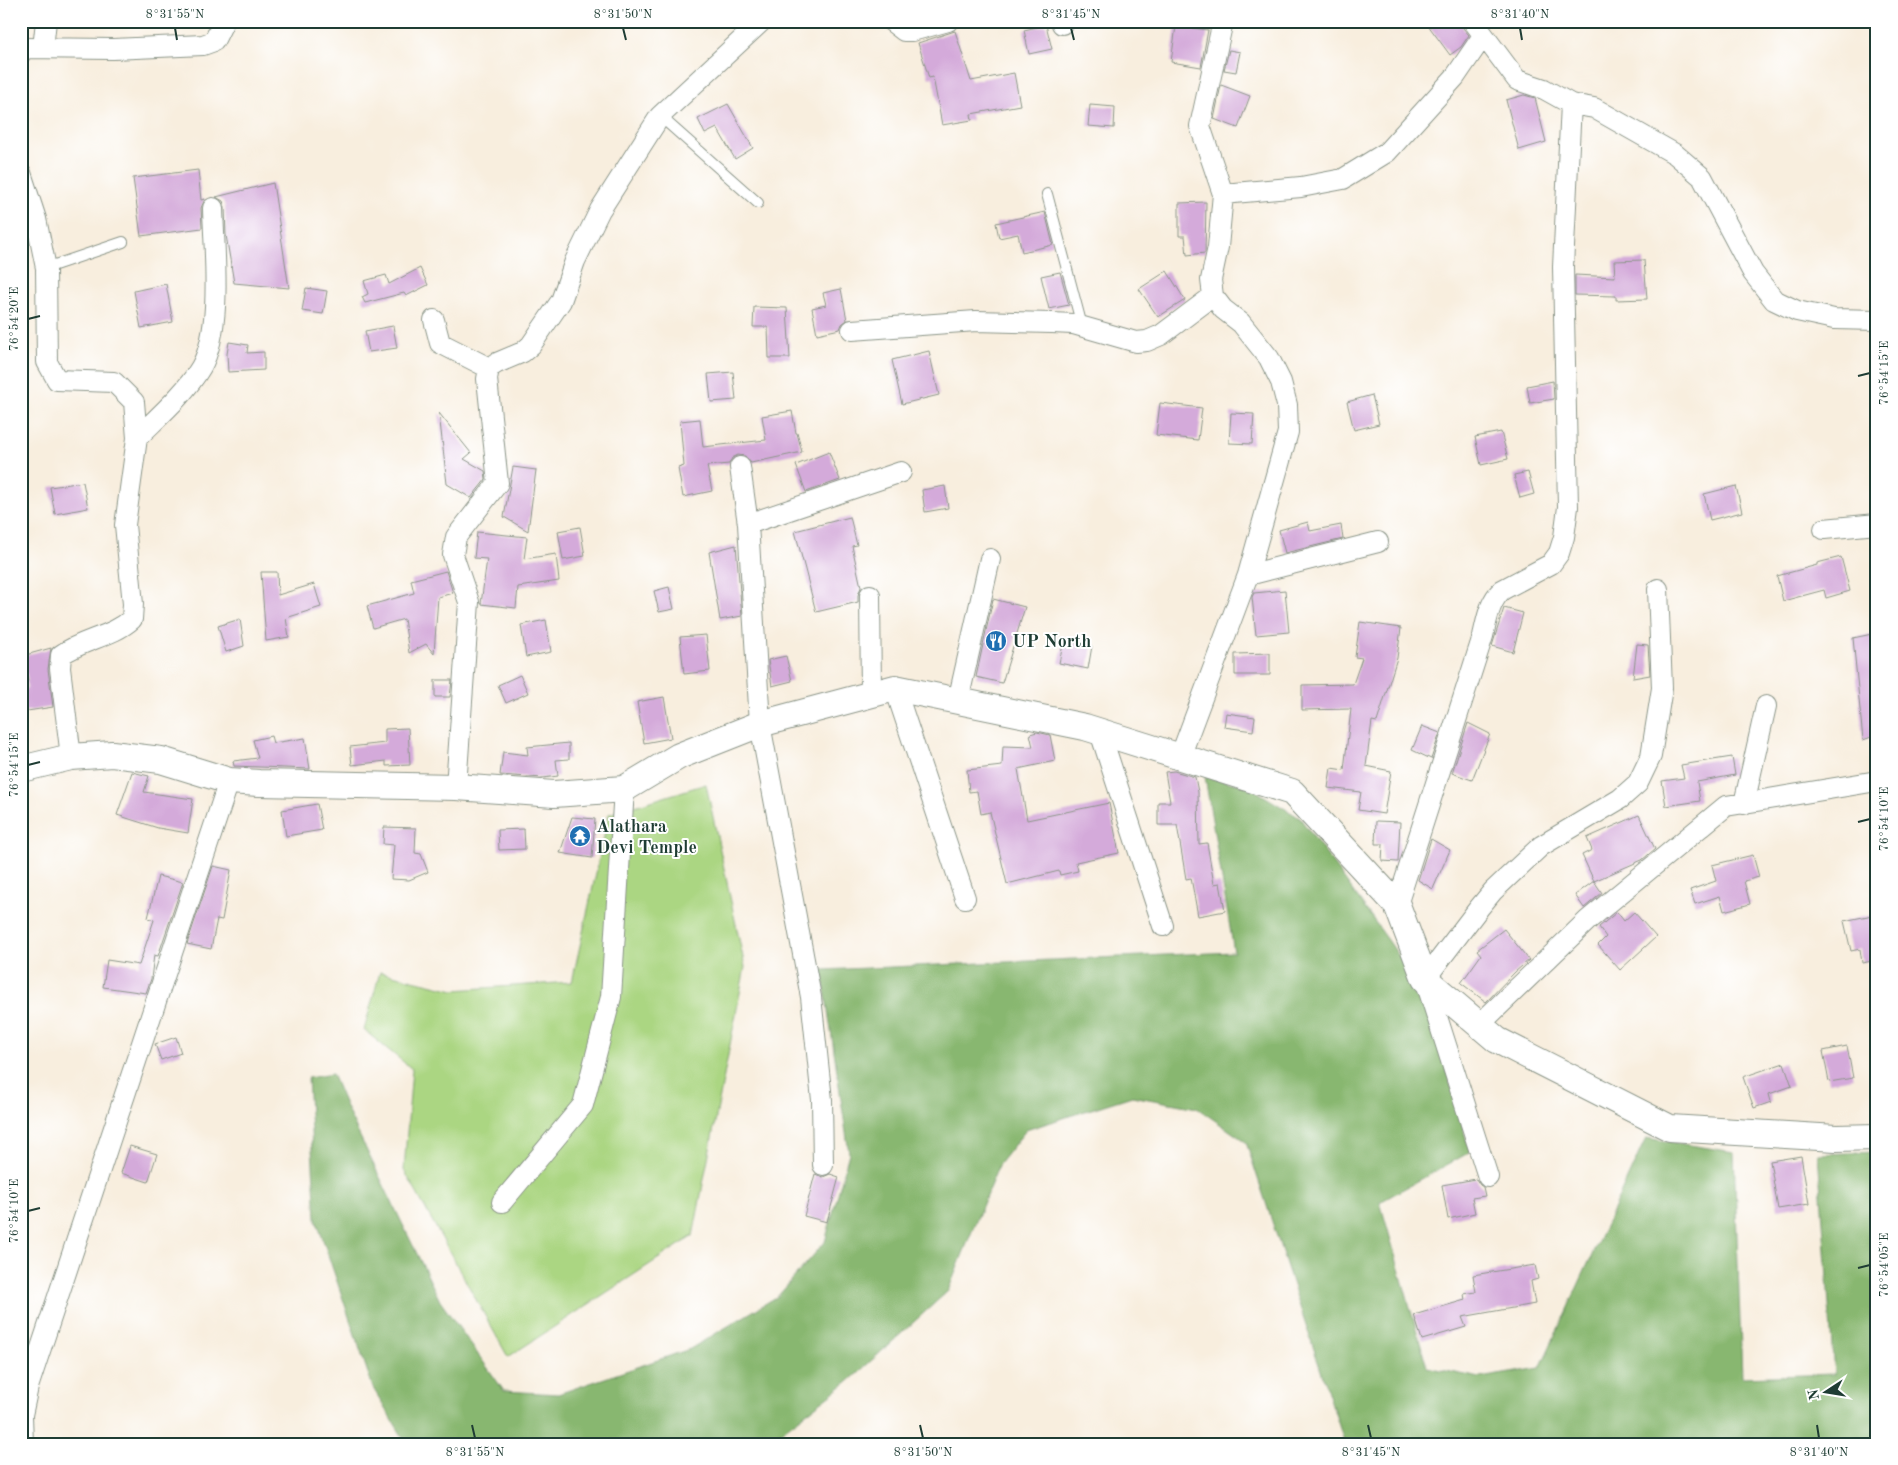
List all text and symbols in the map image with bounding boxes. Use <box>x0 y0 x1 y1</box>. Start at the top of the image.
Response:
text: 8°31'55"N <box>146 8 204 21</box>
text: 8°31'50"N <box>594 8 652 21</box>
text: 8°31'45"N <box>1042 8 1100 21</box>
text: 8°31'40"N <box>1491 9 1549 21</box>
text: 76°54'20"E <box>8 287 21 351</box>
text: 76°54'15"E <box>1878 341 1891 405</box>
restaurant icon: UP North <box>984 629 1008 653</box>
place label: UP North <box>1012 633 1091 651</box>
text: 76°54'15"E <box>8 733 21 797</box>
text: 76°54'10"E <box>1878 787 1891 851</box>
place label: Alathara Devi Temple <box>596 818 697 857</box>
temple icon: Alathara Devi Temple <box>568 824 592 848</box>
text: 76°54'10"E <box>8 1179 21 1243</box>
text: 76°54'05"E <box>1878 1233 1891 1297</box>
north arrow <box>1800 1368 1850 1418</box>
text: N <box>1806 1388 1822 1401</box>
text: 8°31'55"N <box>446 1446 504 1459</box>
text: 8°31'50"N <box>894 1446 952 1459</box>
text: 8°31'45"N <box>1342 1446 1400 1459</box>
text: 8°31'40"N <box>1790 1447 1848 1459</box>

